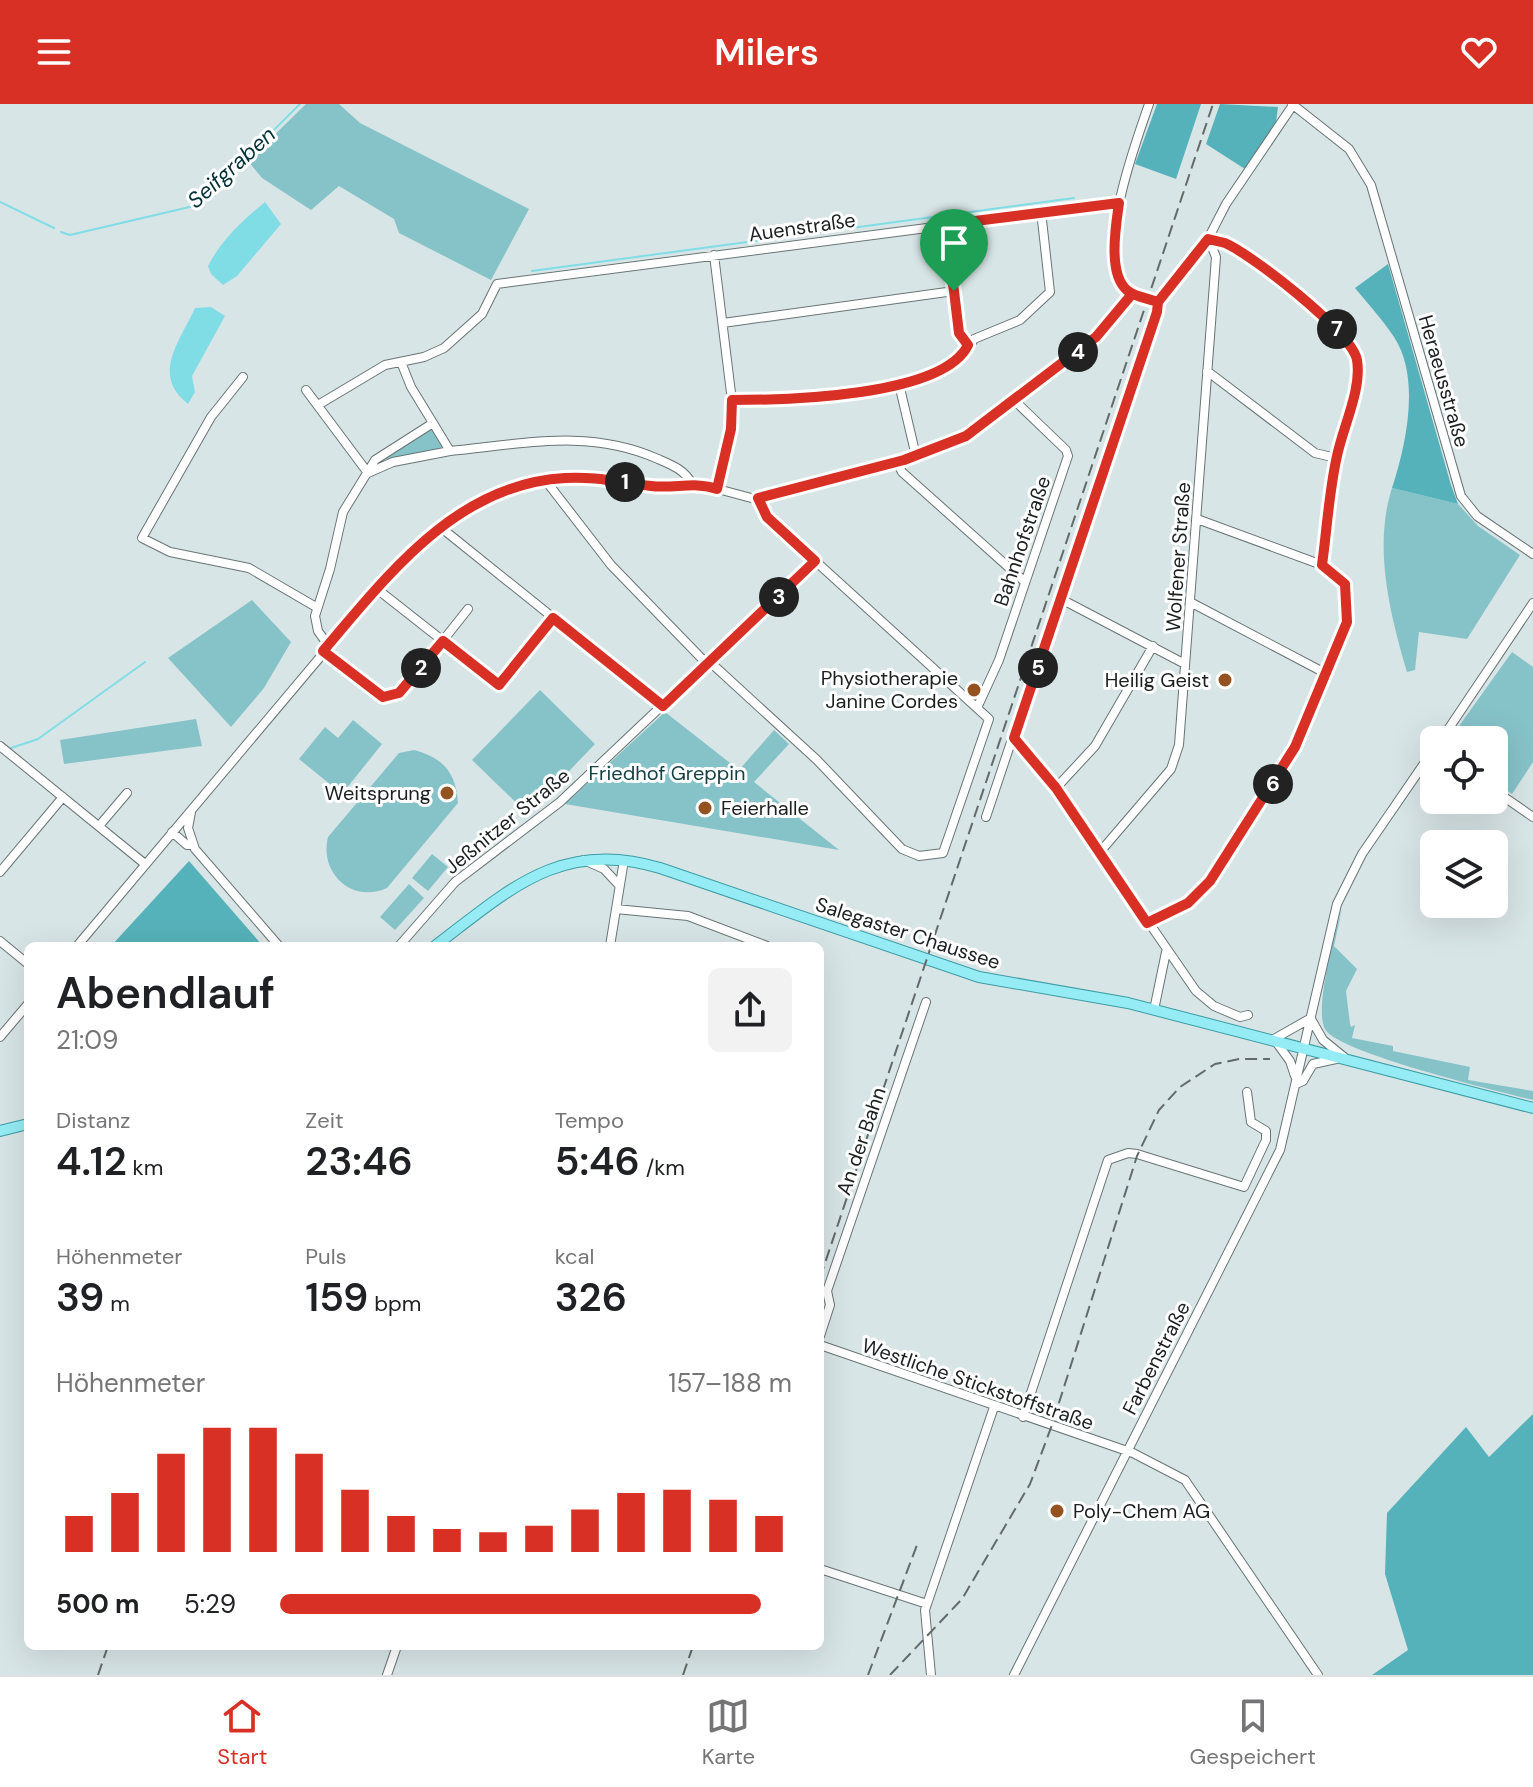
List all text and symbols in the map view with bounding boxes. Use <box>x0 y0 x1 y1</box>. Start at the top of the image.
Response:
text: Milers <box>714 29 819 76</box>
icon: menu <box>32 30 76 74</box>
icon: heart <box>1457 30 1501 74</box>
water label: Seifgraben <box>181 120 282 215</box>
street label: Auenstraße <box>747 207 857 247</box>
pin <box>920 209 988 291</box>
icon: arrive <box>932 221 976 265</box>
pin: 7 <box>1317 309 1357 349</box>
street label: Heraeusstraße <box>1413 312 1475 450</box>
text: 7 <box>1331 314 1343 343</box>
pin: 4 <box>1058 332 1098 372</box>
text: 4 <box>1071 337 1085 366</box>
pin: 1 <box>605 462 645 502</box>
text: 1 <box>621 467 629 496</box>
street label: Bahnhofstraße <box>988 473 1056 609</box>
street label: Wolfener Straße <box>1160 481 1196 633</box>
pin: 3 <box>759 577 799 617</box>
text: 3 <box>772 582 786 611</box>
pin: 2 <box>401 648 441 688</box>
pin: 5 <box>1018 648 1058 688</box>
text: 2 <box>415 653 427 682</box>
text: 5 <box>1031 653 1045 682</box>
place label: Physiotherapie Janine Cordes <box>821 665 958 714</box>
place label: Heilig Geist <box>1105 667 1209 693</box>
marker: Heilig Geist <box>1216 671 1234 689</box>
marker: Physiotherapie Janine Cordes <box>965 681 983 699</box>
map controls <box>1420 726 1508 918</box>
button: locate <box>1420 726 1508 814</box>
park label: Friedhof Greppin <box>588 760 746 786</box>
street label: Jeßnitzer Straße <box>439 762 575 880</box>
pin: 6 <box>1253 764 1293 804</box>
text: 6 <box>1266 769 1280 798</box>
place label: Weitsprung <box>325 780 431 806</box>
marker: Weitsprung <box>438 784 456 802</box>
place label: Feierhalle <box>721 795 809 821</box>
marker: Feierhalle <box>696 799 714 817</box>
button: layers <box>1420 830 1508 918</box>
street label: Salegaster Chaussee <box>812 891 1004 975</box>
text: Abendlauf <box>56 964 275 1022</box>
button: share <box>708 968 792 1052</box>
text: 21:09 <box>56 1023 118 1057</box>
street label: An der Bahn <box>830 1084 892 1198</box>
text: Distanz <box>56 1106 130 1135</box>
text: Zeit <box>305 1106 344 1135</box>
text: Tempo <box>555 1106 624 1135</box>
text: 4.12 <box>56 1135 127 1187</box>
text: 23:46 <box>305 1135 413 1187</box>
text: 5:46 <box>555 1135 640 1187</box>
text: km <box>127 1153 163 1182</box>
text: /km <box>640 1153 685 1182</box>
text: Höhenmeter <box>56 1242 182 1271</box>
text: Puls <box>305 1242 347 1271</box>
text: kcal <box>555 1242 594 1271</box>
text: 39 <box>56 1271 104 1323</box>
text: 159 <box>305 1271 368 1323</box>
text: 326 <box>555 1271 627 1323</box>
text: m <box>104 1289 130 1318</box>
text: bpm <box>368 1289 421 1318</box>
street label: Farbenstraße <box>1116 1297 1196 1419</box>
street label: Westliche Stickstoffstraße <box>859 1332 1097 1436</box>
text: Höhenmeter <box>56 1366 205 1400</box>
text: 157–188 m <box>668 1366 792 1400</box>
place label: Poly-Chem AG <box>1073 1498 1210 1524</box>
marker: Poly-Chem AG <box>1048 1502 1066 1520</box>
text: 500 m <box>56 1587 139 1621</box>
text: 5:29 <box>184 1587 236 1621</box>
tab: Start <box>217 1694 267 1771</box>
tab: Karte <box>702 1694 755 1771</box>
tab: Gespeichert <box>1190 1694 1316 1771</box>

